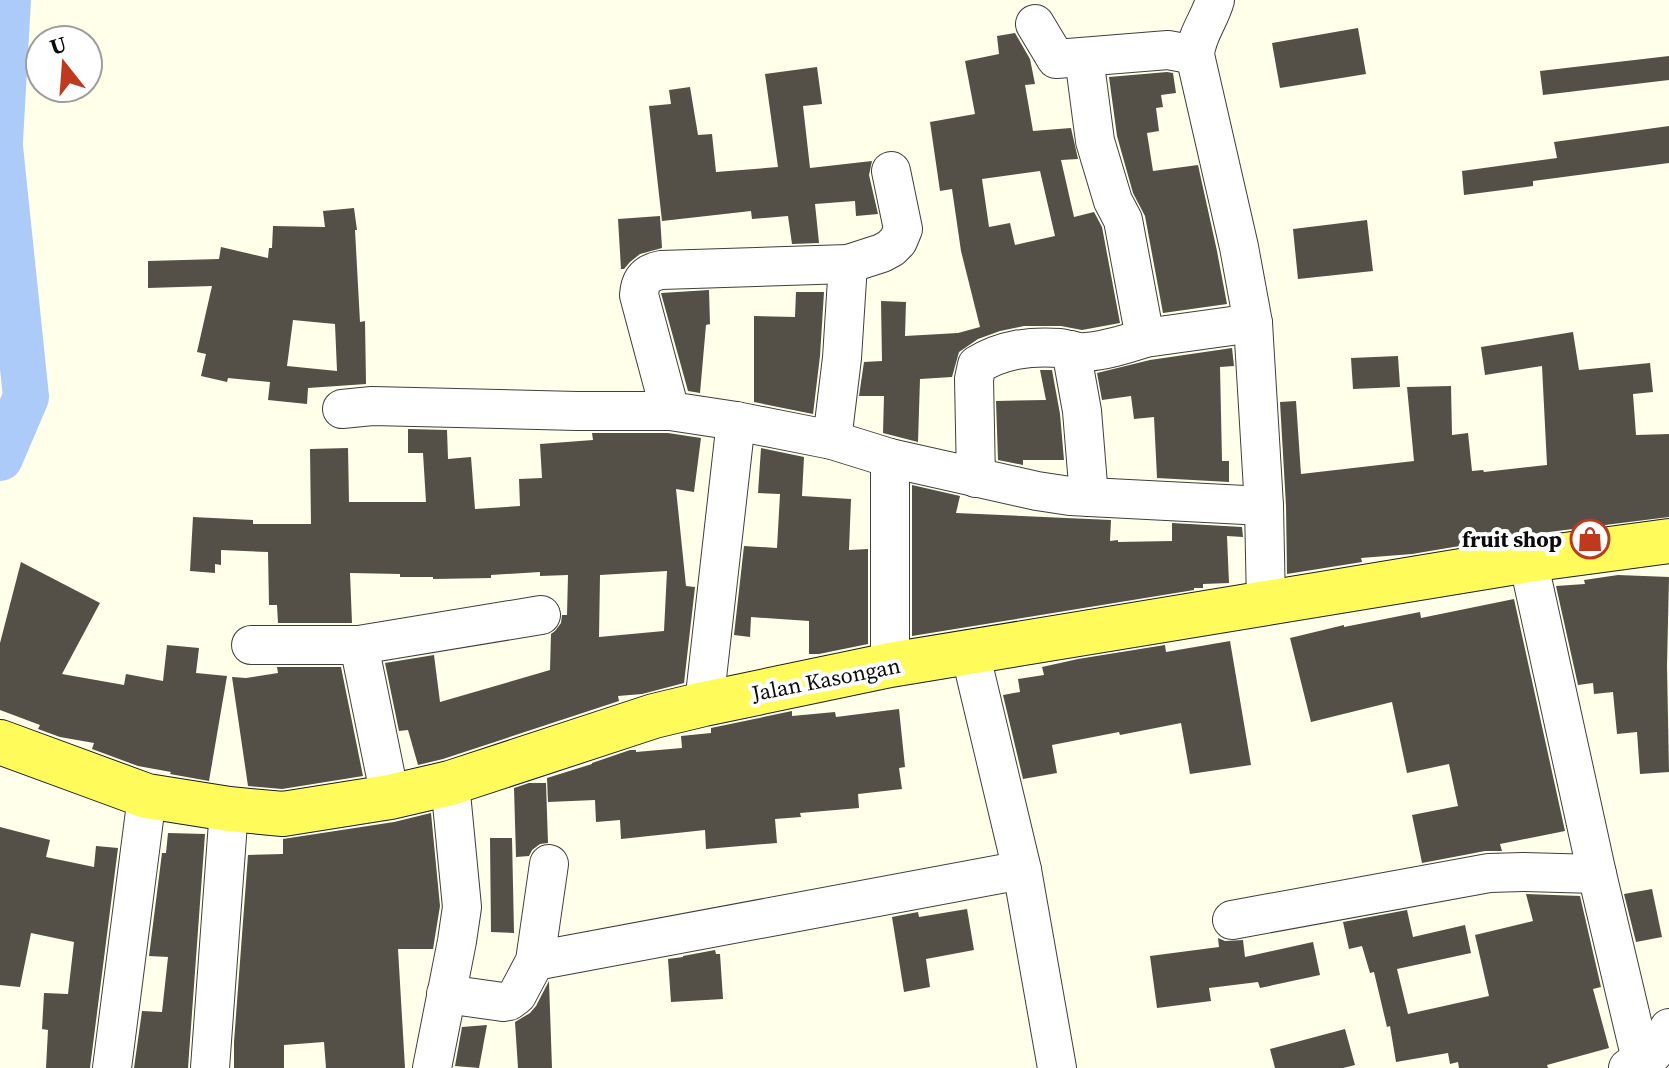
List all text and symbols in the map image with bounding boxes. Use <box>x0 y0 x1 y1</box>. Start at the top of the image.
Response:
north arrow <box>24 24 104 104</box>
text: U <box>46 28 70 62</box>
shop icon: fruit shop <box>1569 518 1611 560</box>
place label: fruit shop <box>1462 524 1562 554</box>
street label: Jalan Kasongan <box>748 650 903 708</box>

